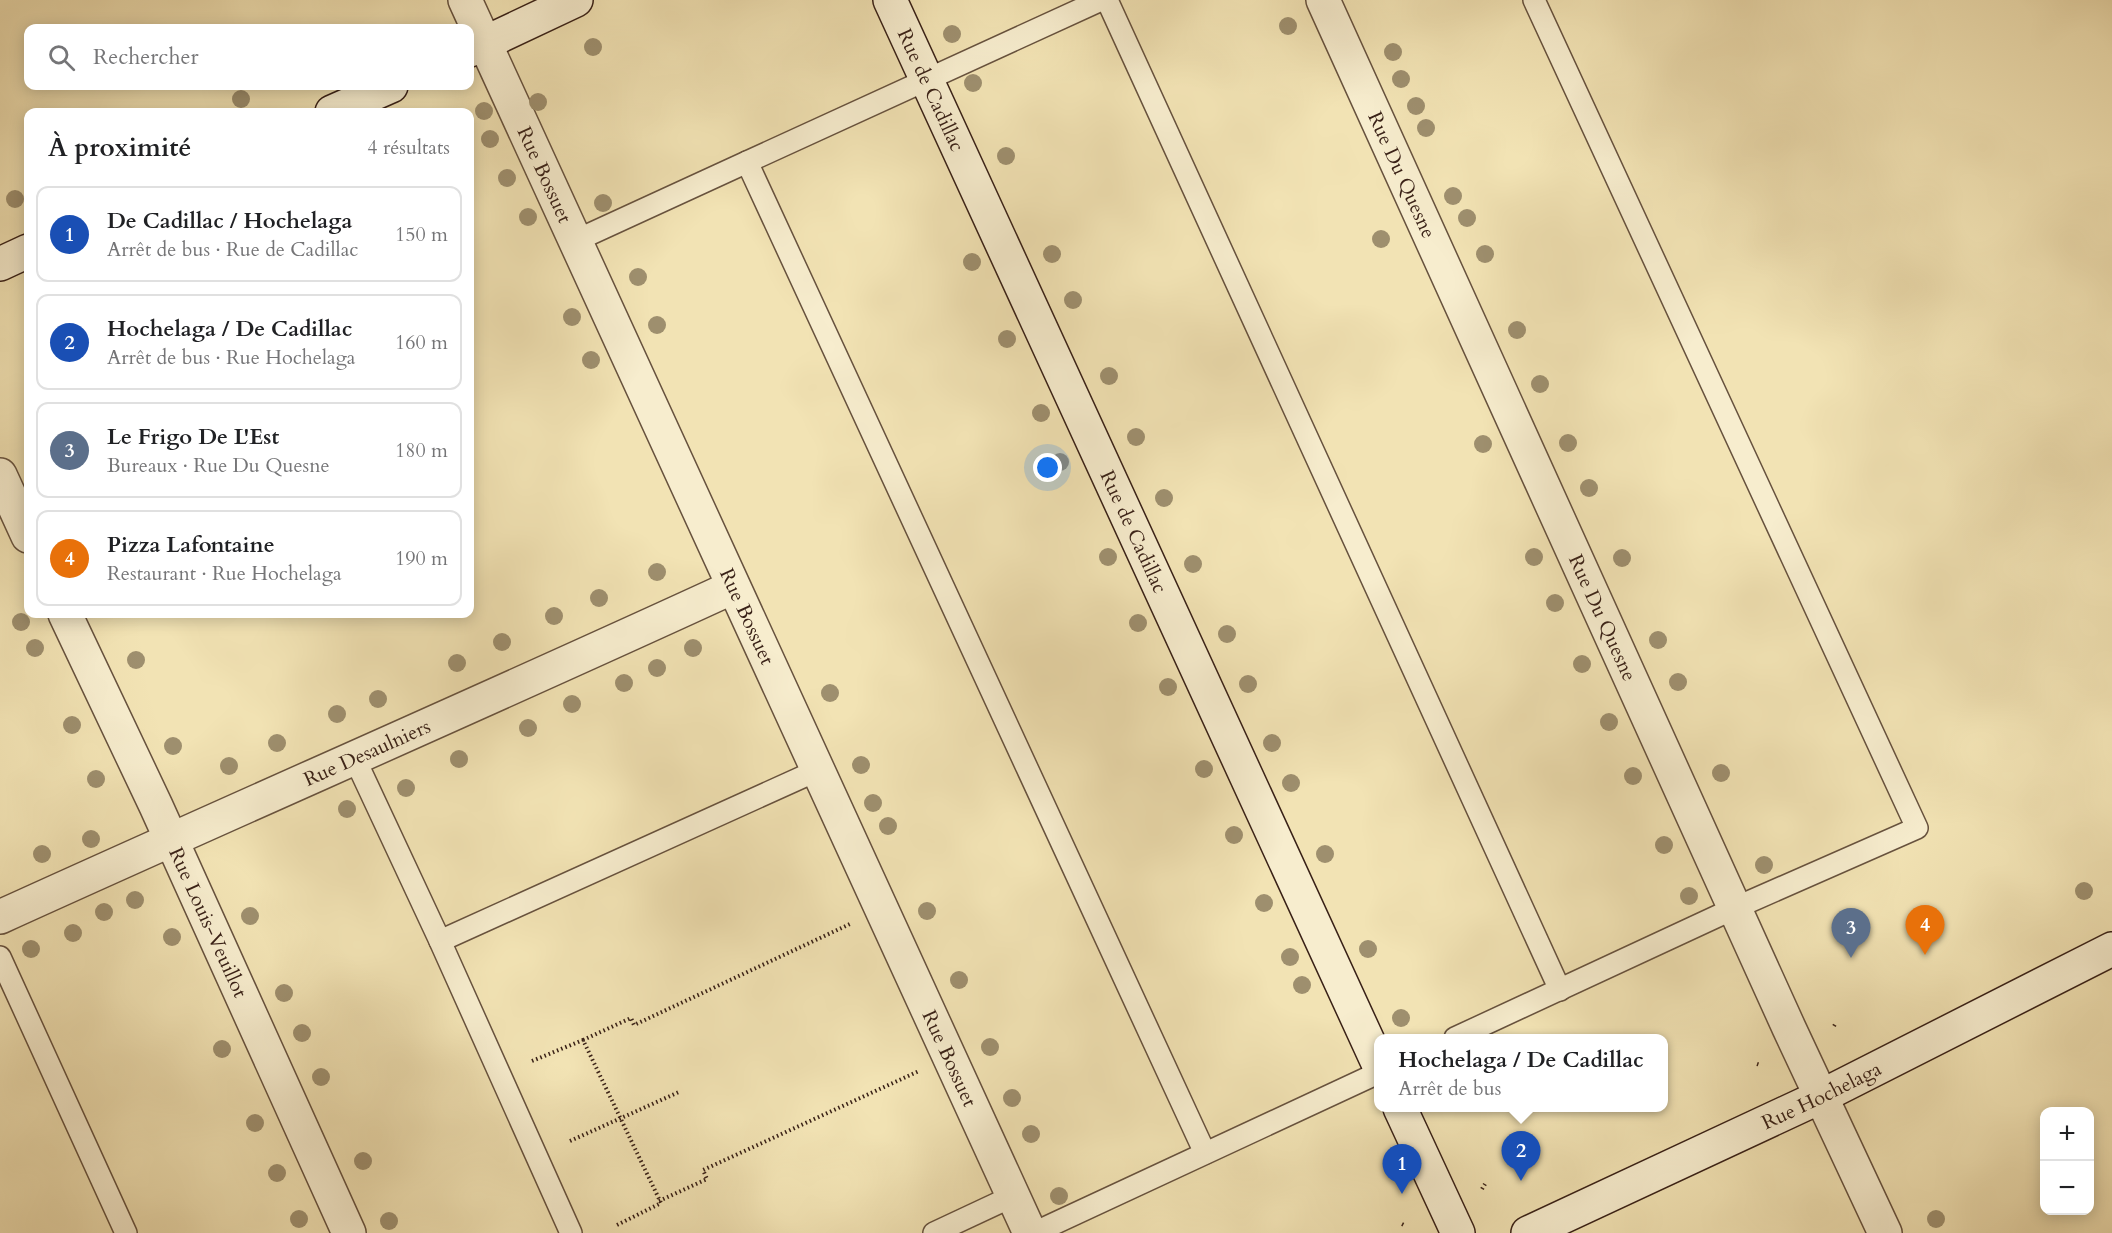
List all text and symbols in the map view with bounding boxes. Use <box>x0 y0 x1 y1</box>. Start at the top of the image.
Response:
search box <box>24 24 474 90</box>
street label: Rue de Cadillac <box>891 24 971 156</box>
icon: search <box>45 41 78 74</box>
text: Rechercher <box>93 42 198 72</box>
street label: Rue Du Quesne <box>1361 107 1442 243</box>
street label: Rue Bossuet <box>511 122 579 228</box>
text: À proximité <box>48 130 191 165</box>
text: 4 résultats <box>367 134 450 161</box>
text: De Cadillac / Hochelaga <box>107 206 352 236</box>
text: 1 <box>64 221 75 248</box>
text: 150 m <box>395 221 448 248</box>
text: Arrêt de bus · Rue de Cadillac <box>107 236 358 263</box>
text: Hochelaga / De Cadillac <box>107 314 352 344</box>
text: 2 <box>64 329 75 356</box>
text: 160 m <box>395 329 448 356</box>
text: Arrêt de bus · Rue Hochelaga <box>107 344 356 371</box>
text: Le Frigo De L'Est <box>107 422 279 452</box>
text: 3 <box>64 437 75 464</box>
text: 180 m <box>395 437 448 464</box>
text: Bureaux · Rue Du Quesne <box>107 452 330 479</box>
your location <box>1033 453 1062 482</box>
street label: Rue de Cadillac <box>1094 466 1174 598</box>
text: Pizza Lafontaine <box>107 530 275 560</box>
text: 4 <box>64 545 75 572</box>
text: 190 m <box>395 545 448 572</box>
street label: Rue Du Quesne <box>1562 550 1643 685</box>
text: Restaurant · Rue Hochelaga <box>107 560 342 587</box>
street label: Rue Bossuet <box>713 564 781 670</box>
street label: Rue Desaulniers <box>299 713 435 793</box>
street label: Rue Louis-Veuillot <box>162 843 254 1002</box>
pin: 4 <box>1906 906 1944 955</box>
pin: 3 <box>1832 908 1870 958</box>
street label: Rue Bossuet <box>916 1006 984 1112</box>
popup <box>1374 1034 1668 1112</box>
text: Hochelaga / De Cadillac <box>1398 1045 1644 1075</box>
street label: Rue Hochelaga <box>1757 1055 1886 1136</box>
text: Arrêt de bus <box>1398 1075 1501 1102</box>
map controls <box>2040 1107 2094 1215</box>
button: + <box>2040 1107 2094 1161</box>
pin: 2 <box>1502 1132 1540 1181</box>
pin: 1 <box>1382 1144 1422 1194</box>
button: − <box>2040 1161 2094 1215</box>

